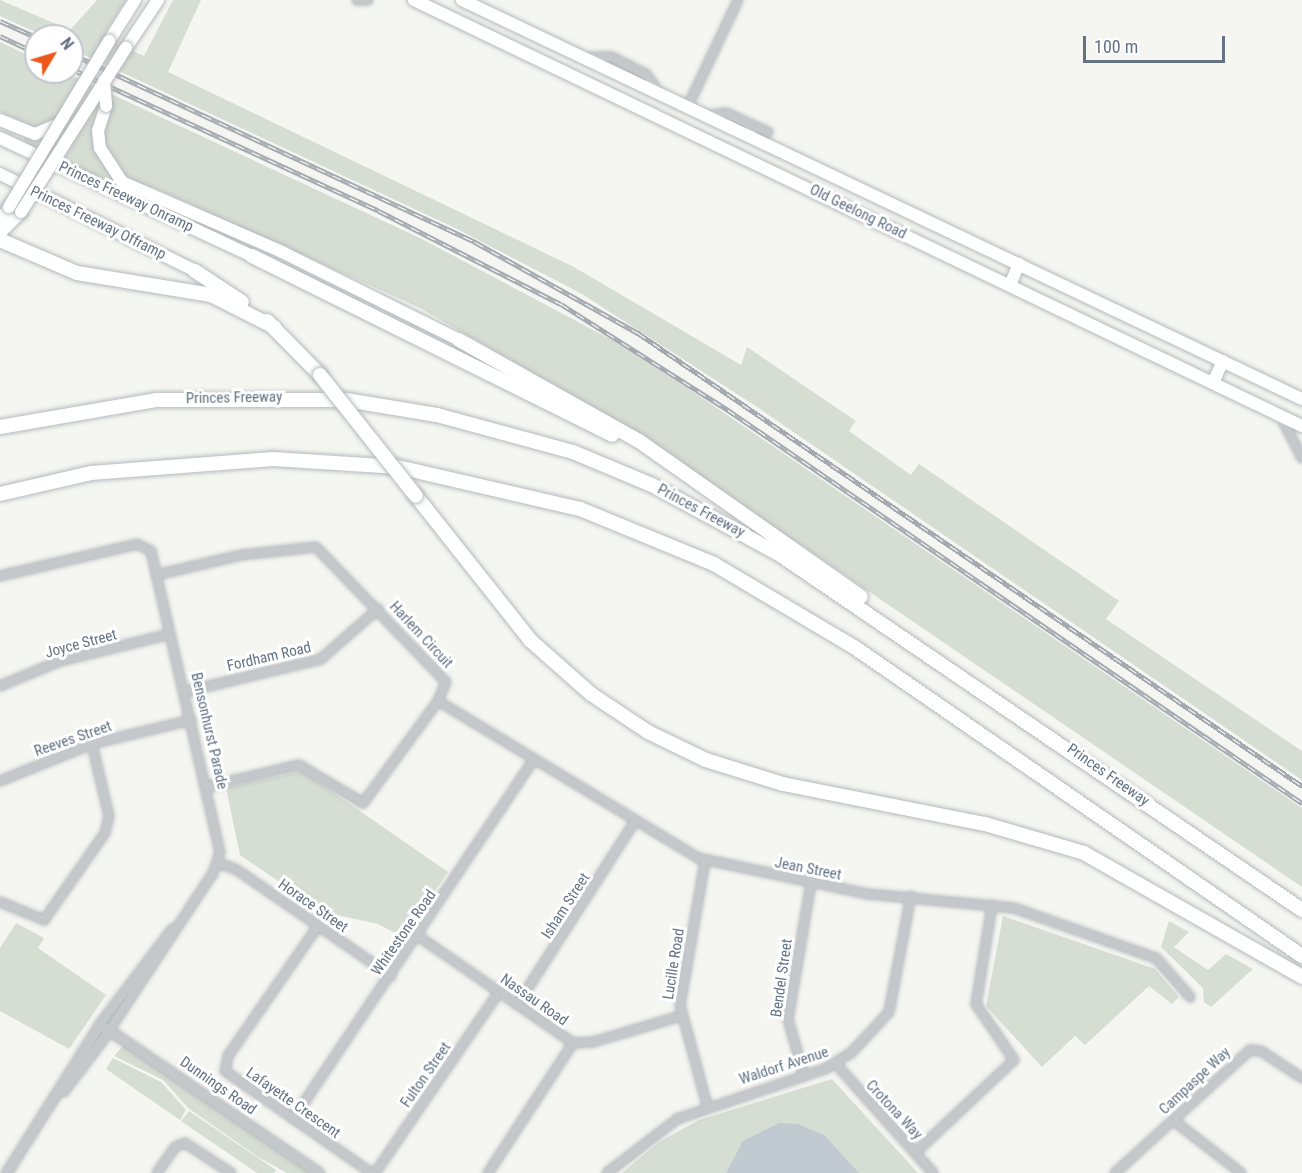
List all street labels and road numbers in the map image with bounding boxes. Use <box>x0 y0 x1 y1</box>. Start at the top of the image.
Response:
street label: Princes Freeway Onramp <box>56 158 196 236</box>
street label: Old Geelong Road <box>807 181 909 243</box>
street label: Princes Freeway Offramp <box>27 182 169 264</box>
street label: Princes Freeway <box>186 388 282 408</box>
street label: Princes Freeway <box>654 480 748 542</box>
street label: Harlem Circuit <box>386 598 456 672</box>
street label: Joyce Street <box>43 626 119 662</box>
street label: Fordham Road <box>225 639 313 675</box>
street label: Bensonhurst Parade <box>187 671 231 791</box>
street label: Reeves Street <box>32 717 114 761</box>
street label: Princes Freeway <box>1063 740 1153 810</box>
street label: Jean Street <box>773 854 843 884</box>
street label: Isham Street <box>538 870 594 942</box>
street label: Horace Street <box>275 875 351 937</box>
street label: Whitestone Road <box>368 887 440 979</box>
street label: Lucille Road <box>659 927 689 1001</box>
street label: Bendel Street <box>768 938 796 1018</box>
street label: Nassau Road <box>497 970 571 1030</box>
street label: Fulton Street <box>397 1039 455 1111</box>
street label: Waldorf Avenue <box>737 1043 831 1089</box>
street label: Campaspe Way <box>1156 1043 1234 1119</box>
street label: Dunnings Road <box>176 1053 260 1119</box>
street label: Lafayette Crescent <box>242 1064 344 1142</box>
street label: Crotona Way <box>862 1077 926 1143</box>

